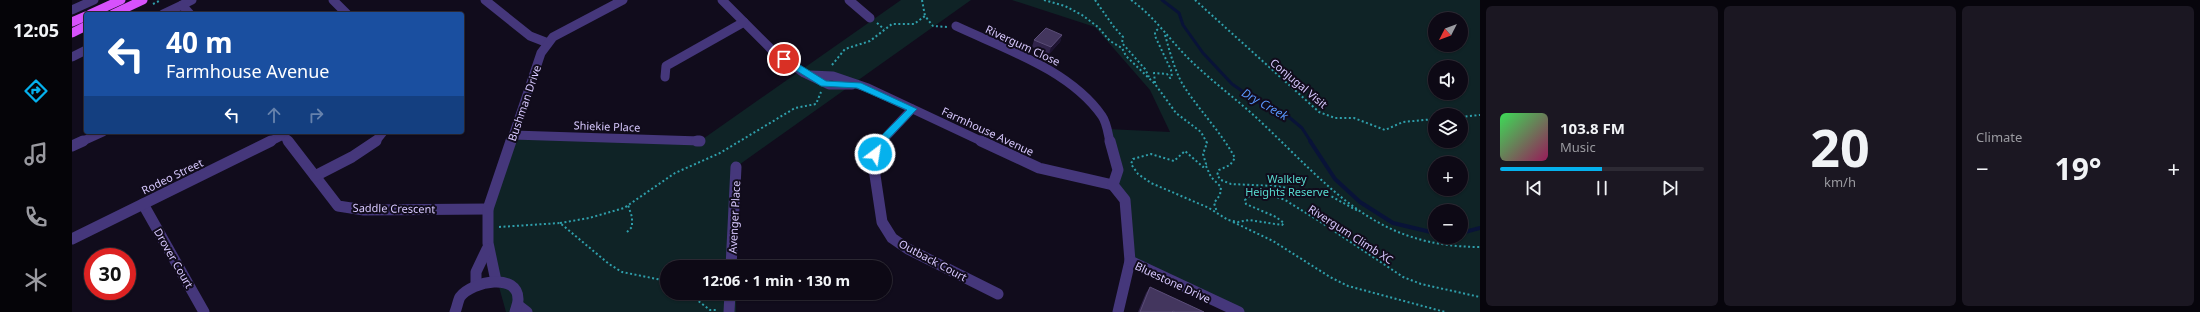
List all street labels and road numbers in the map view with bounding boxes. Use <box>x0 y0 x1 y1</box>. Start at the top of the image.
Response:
street label: Rivergum Close <box>983 21 1063 69</box>
street label: Conjugal Visit <box>1267 55 1331 111</box>
street label: Bushman Drive <box>504 63 544 143</box>
street label: Farmhouse Avenue <box>940 103 1036 159</box>
street label: Shiekie Place <box>573 117 641 135</box>
street label: Rodeo Street <box>139 155 205 197</box>
street label: Avenger Place <box>725 180 743 254</box>
street label: Saddle Crescent <box>353 200 435 216</box>
street label: Rivergum Climb XC <box>1306 201 1396 267</box>
street label: Drover Court <box>151 225 197 291</box>
street label: Outback Court <box>896 236 970 284</box>
street label: Bluestone Drive <box>1133 258 1213 306</box>

